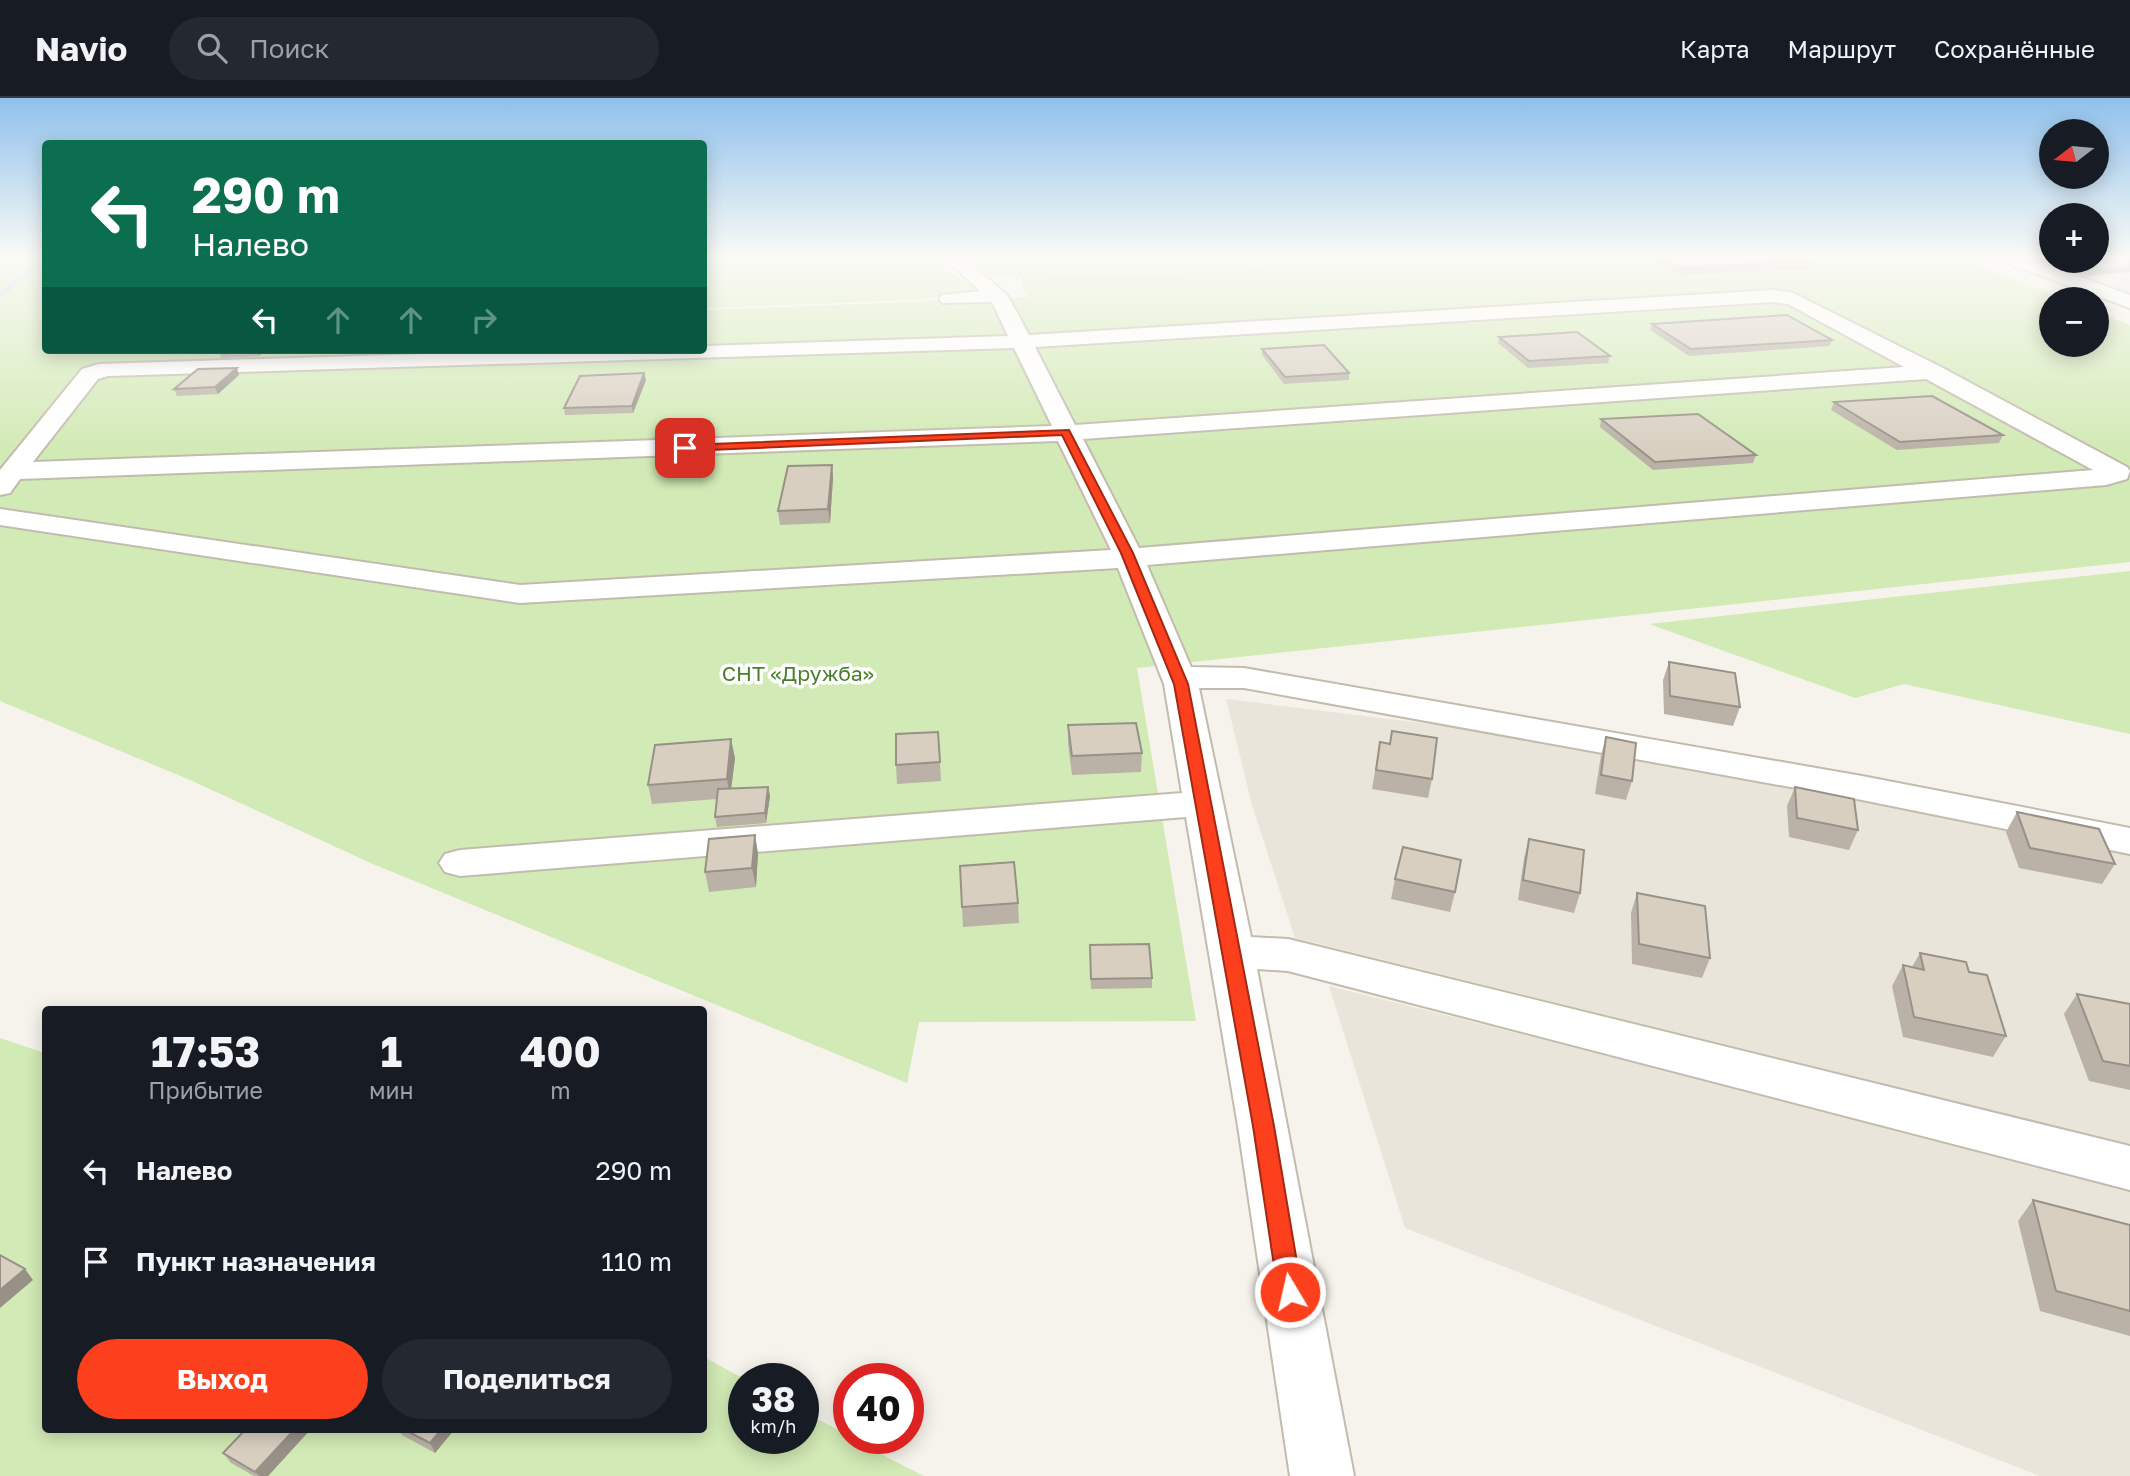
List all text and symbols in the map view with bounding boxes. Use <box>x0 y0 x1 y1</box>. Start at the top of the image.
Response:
search box <box>169 17 659 80</box>
text: Navio <box>35 29 127 68</box>
icon: search <box>193 29 231 67</box>
text: Поиск <box>249 33 329 64</box>
text: Карта <box>1680 34 1750 63</box>
text: Маршрут <box>1788 34 1896 63</box>
text: Сохранённые <box>1934 34 2095 63</box>
north arrow <box>2039 119 2109 189</box>
map controls <box>2039 119 2109 357</box>
text: 290 m <box>192 165 340 224</box>
icon: left <box>77 168 168 259</box>
button: + <box>2039 203 2109 273</box>
text: Налево <box>192 225 309 263</box>
button: − <box>2039 287 2109 357</box>
icon: left <box>246 301 284 339</box>
icon: ahead <box>319 301 357 339</box>
icon: ahead <box>392 301 430 339</box>
icon: right <box>465 301 503 339</box>
pin <box>655 418 715 478</box>
icon: arrive <box>666 429 704 467</box>
park label: СНТ «Дружба» <box>722 660 874 686</box>
text: 17:53 <box>151 1026 260 1076</box>
text: 1 <box>381 1026 402 1076</box>
text: 400 <box>520 1026 601 1076</box>
text: Прибытие <box>148 1076 263 1104</box>
text: мин <box>369 1076 414 1104</box>
text: m <box>550 1076 570 1104</box>
icon: left <box>77 1152 115 1190</box>
text: Налево <box>136 1155 232 1186</box>
text: 290 m <box>596 1155 672 1186</box>
icon: arrive <box>77 1243 115 1281</box>
text: Пункт назначения <box>136 1246 376 1277</box>
text: 110 m <box>601 1246 672 1277</box>
position arrow <box>1253 1255 1327 1329</box>
button: Выход <box>77 1339 368 1419</box>
button: Поделиться <box>382 1339 672 1419</box>
speed limit sign: 40 <box>833 1363 924 1454</box>
text: 38 <box>752 1378 795 1420</box>
text: km/h <box>751 1415 796 1437</box>

